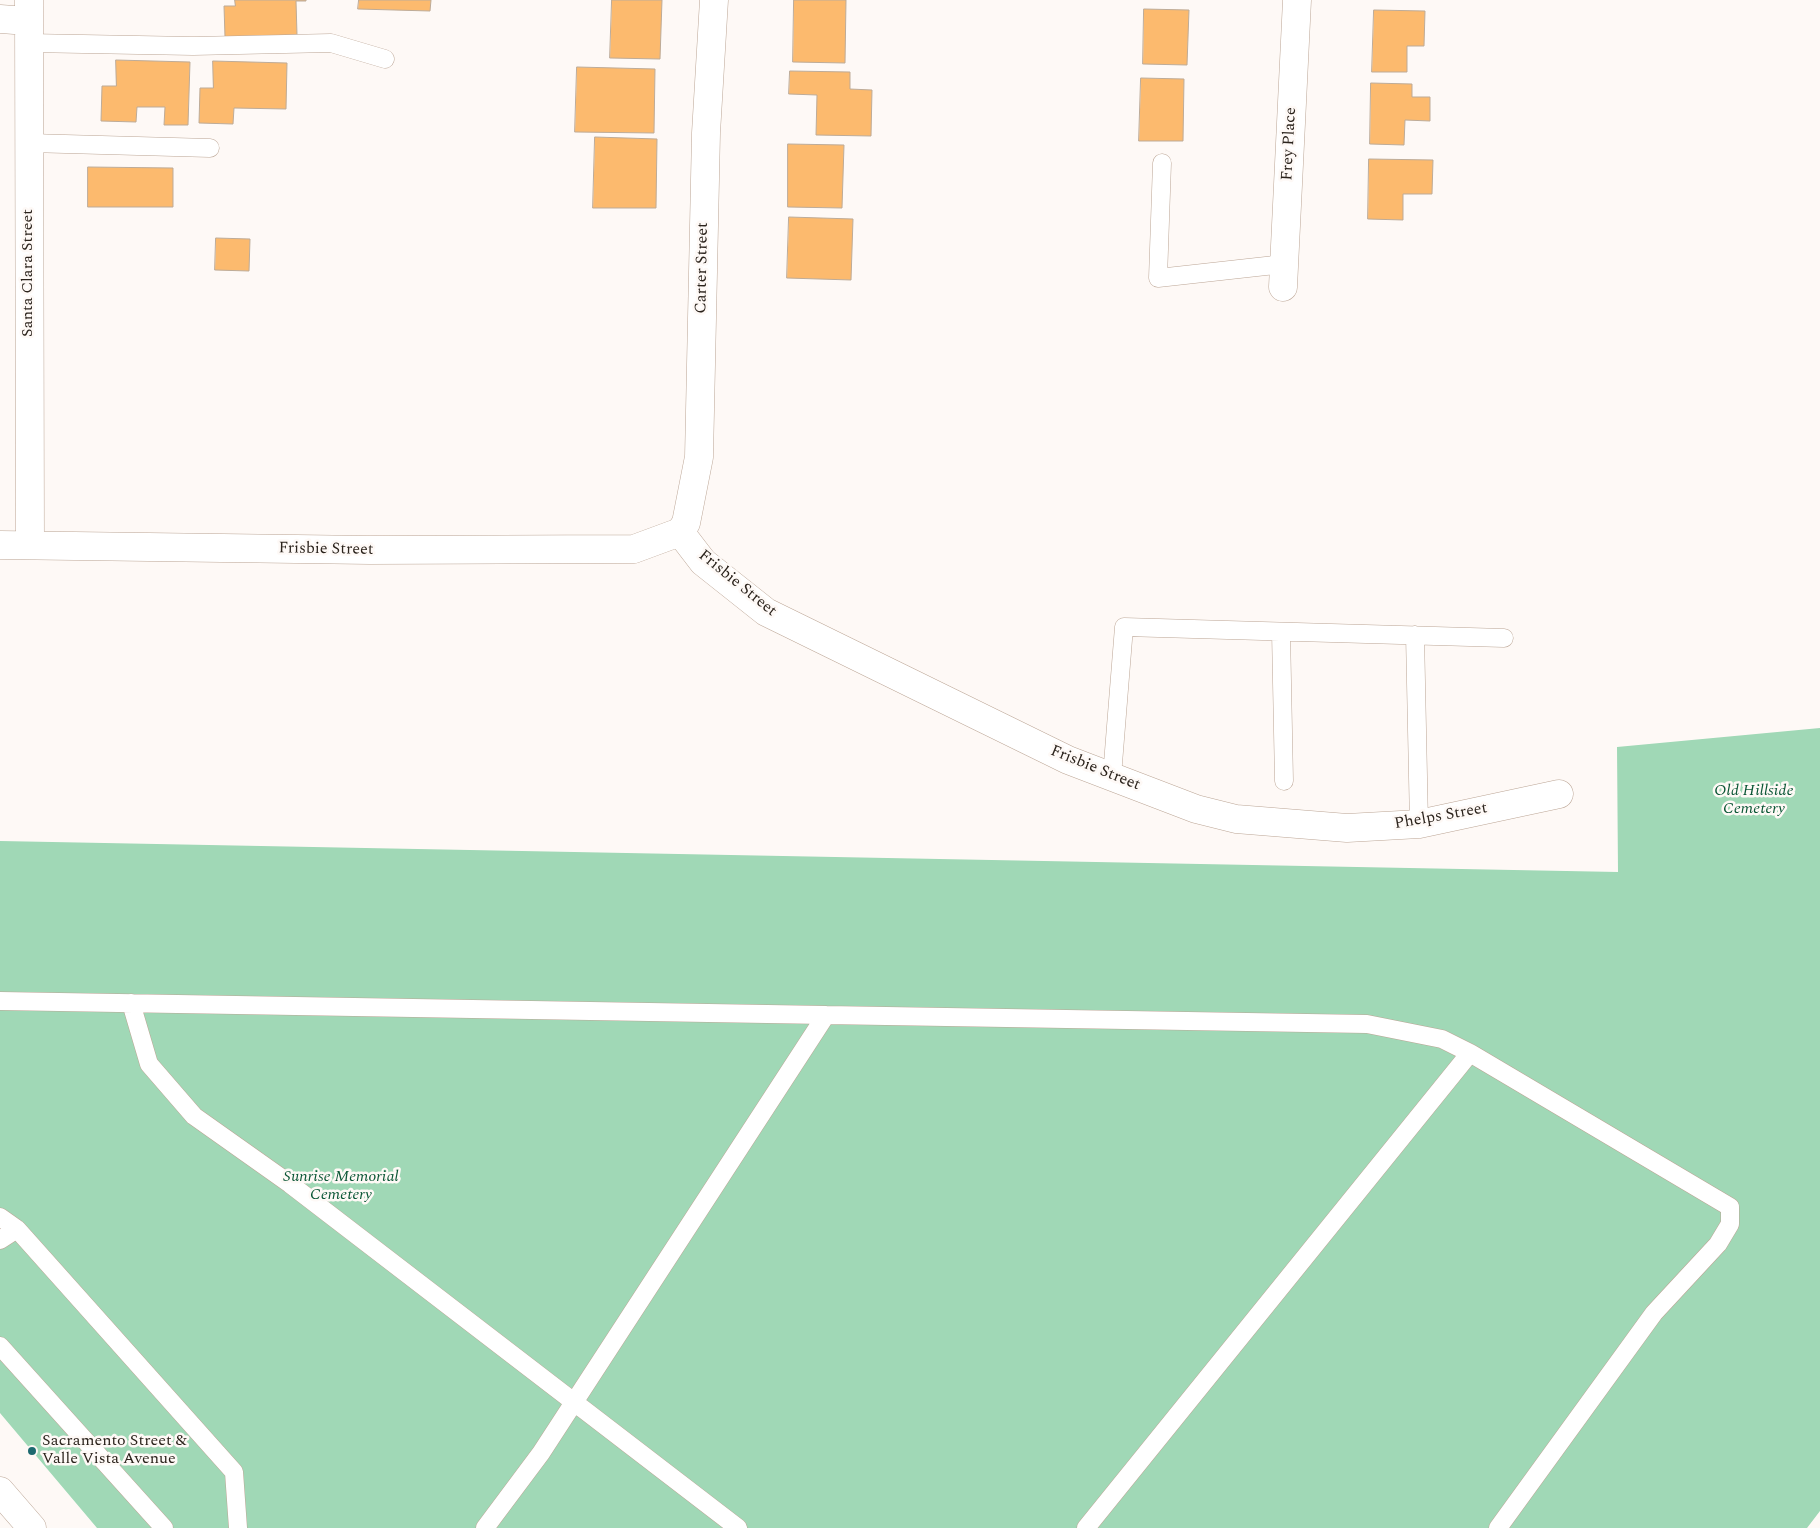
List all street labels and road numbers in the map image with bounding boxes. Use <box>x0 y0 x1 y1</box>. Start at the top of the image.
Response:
street label: Frey Place <box>1278 107 1302 181</box>
street label: Santa Clara Street <box>19 209 39 337</box>
street label: Carter Street <box>693 222 713 314</box>
street label: Frisbie Street <box>278 540 374 560</box>
street label: Frisbie Street <box>694 547 780 621</box>
street label: Frisbie Street <box>1047 742 1143 796</box>
street label: Phelps Street <box>1393 799 1489 835</box>

